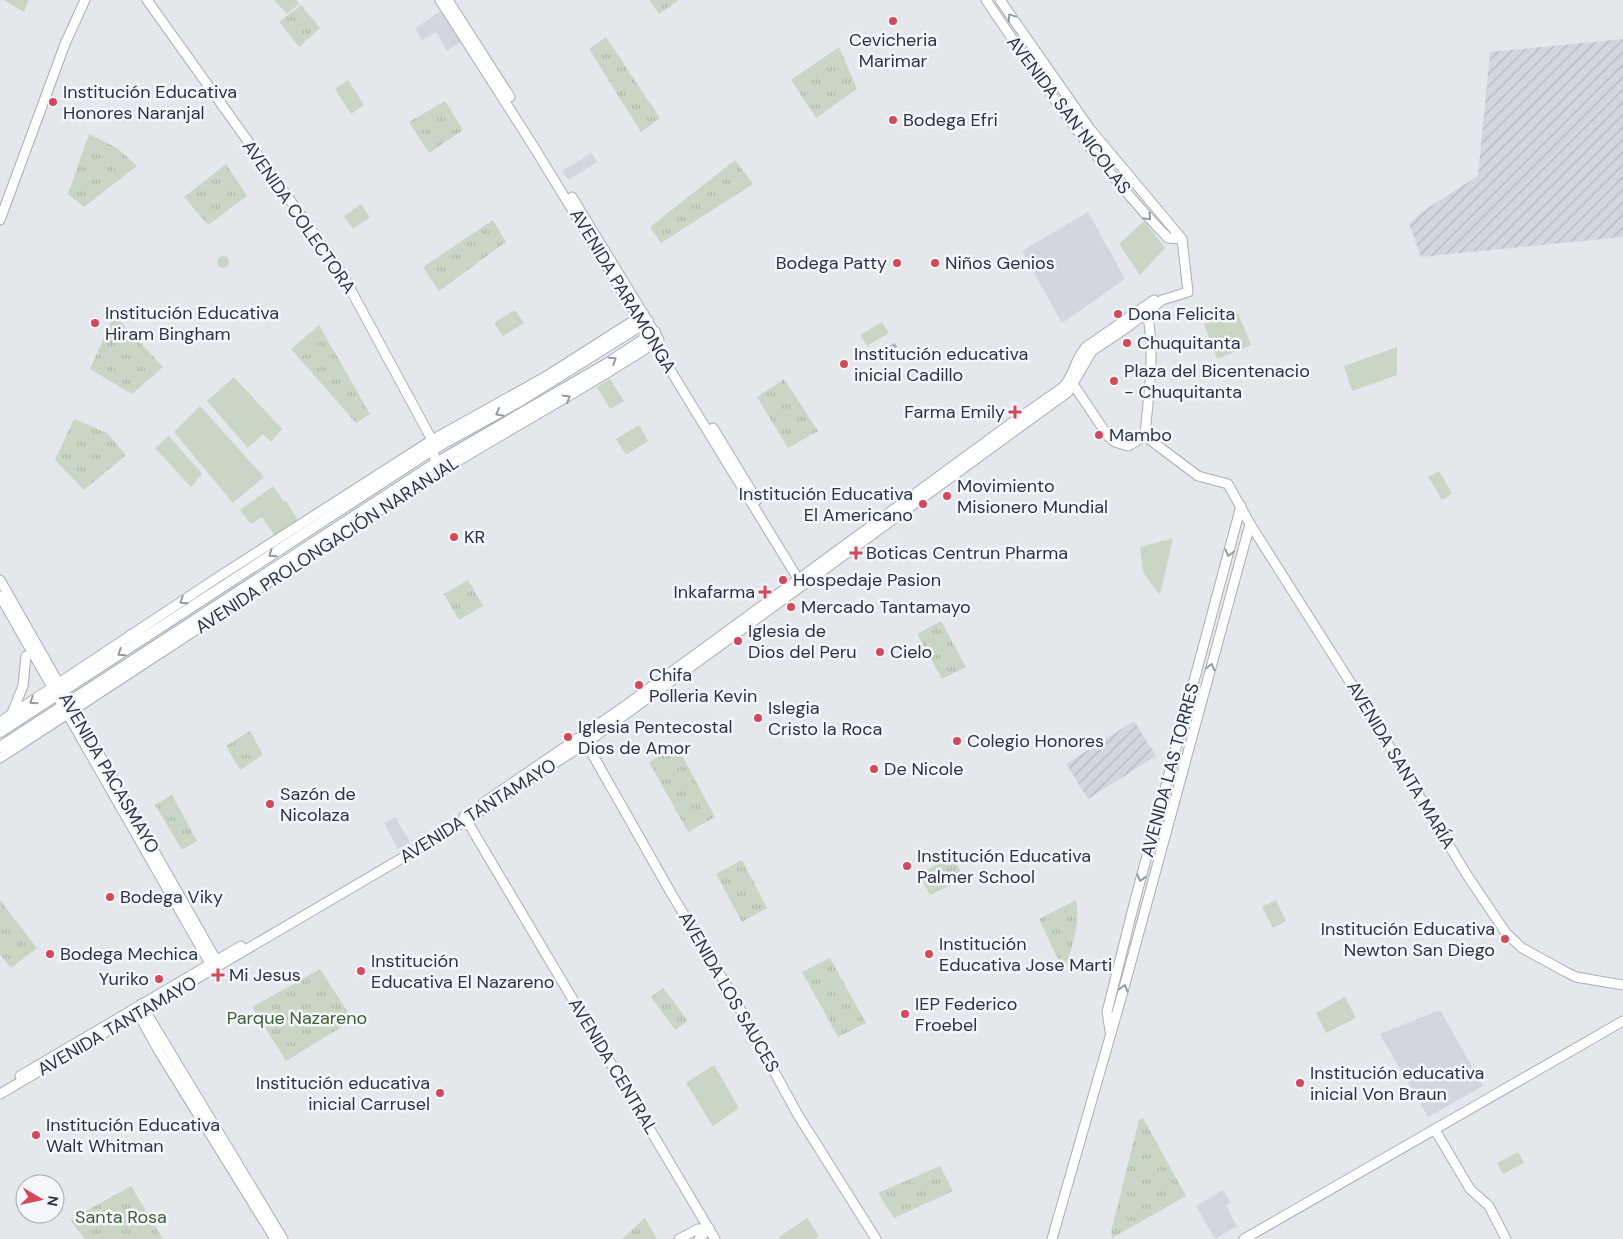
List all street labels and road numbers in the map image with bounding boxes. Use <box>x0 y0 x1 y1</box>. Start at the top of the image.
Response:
street label: AVENIDA SAN NICOLAS <box>1002 31 1136 199</box>
street label: AVENIDA COLECTORA <box>237 135 361 299</box>
street label: AVENIDA PARAMONGA <box>564 204 682 378</box>
street label: AVENIDA PROLONGACIÓN NARANJAL <box>191 451 463 639</box>
street label: AVENIDA SANTA MARÍA <box>1341 677 1461 853</box>
street label: AVENIDA LAS TORRES <box>1135 680 1205 860</box>
street label: AVENIDA PACASMAYO <box>53 688 165 858</box>
street label: AVENIDA TANTAMAYO <box>395 753 561 869</box>
street label: AVENIDA LOS SAUCES <box>673 907 785 1077</box>
street label: AVENIDA TANTAMAYO <box>33 971 201 1081</box>
street label: AVENIDA CENTRAL <box>563 993 663 1139</box>

